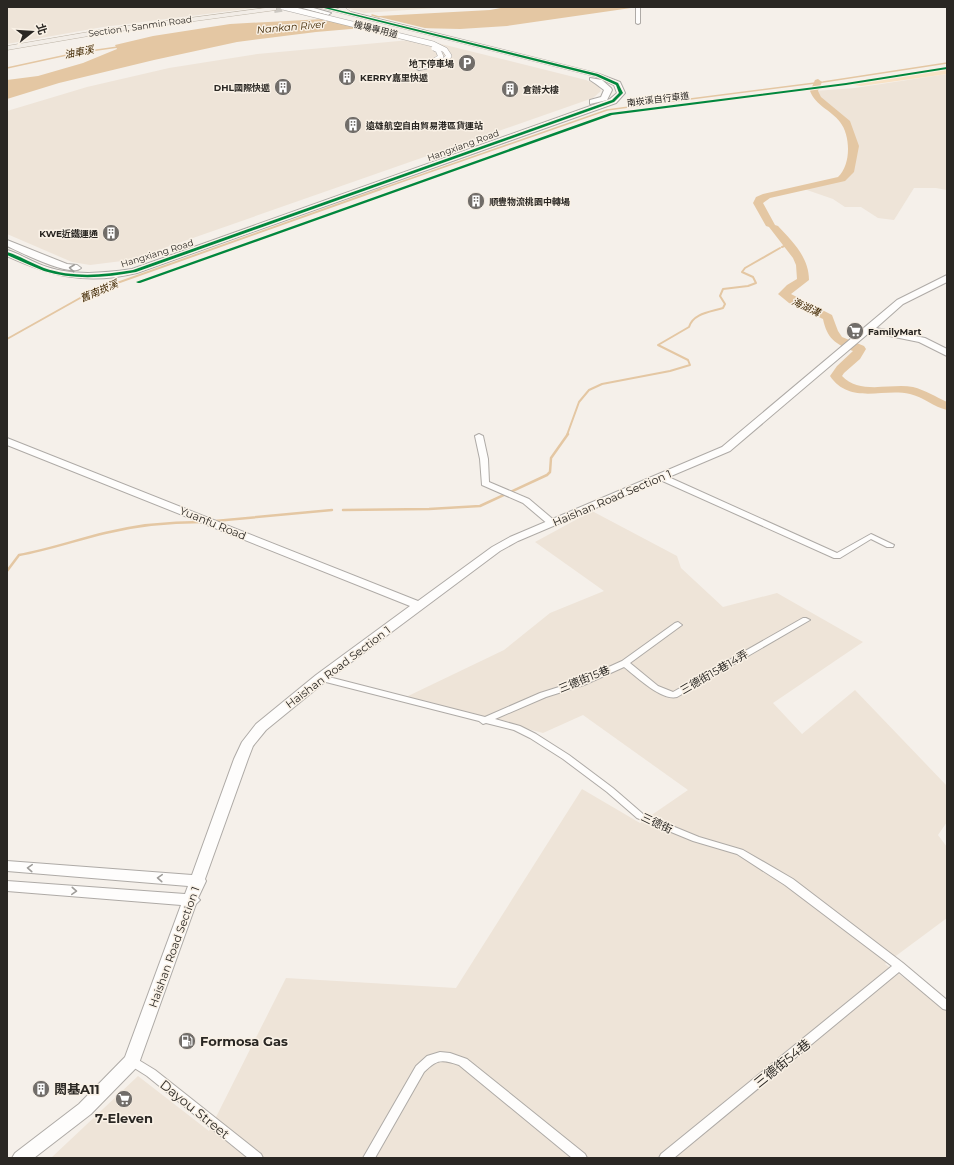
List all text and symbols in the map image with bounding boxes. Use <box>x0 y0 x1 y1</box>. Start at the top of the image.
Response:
north arrow <box>12 12 52 52</box>
street label: Section 1, Sanmin Road <box>87 13 193 39</box>
water label: Nankan River <box>256 17 327 36</box>
street label: 機場專用道 <box>353 18 399 40</box>
text: 北 <box>33 22 50 36</box>
water label: 油車溪 <box>63 42 97 61</box>
parking icon: 地下停車場 <box>457 53 477 73</box>
place label: 地下停車場 <box>408 58 454 69</box>
building icon: KERRY嘉里快遞 <box>337 67 357 87</box>
place label: KERRY嘉里快遞 <box>360 72 428 83</box>
building icon: DHL國際快遞 <box>273 77 293 97</box>
building icon: 倉辦大樓 <box>500 79 520 99</box>
place label: DHL國際快遞 <box>214 82 270 93</box>
place label: 倉辦大樓 <box>523 84 559 95</box>
street label: 南崁溪自行車道 <box>626 90 690 108</box>
building icon: 遠雄航空自由貿易港區貨運站 <box>343 115 363 135</box>
place label: 遠雄航空自由貿易港區貨運站 <box>366 120 483 131</box>
street label: Hangxiang Road <box>426 127 500 163</box>
building icon: 順豐物流桃園中轉場 <box>466 191 486 211</box>
place label: 順豐物流桃園中轉場 <box>489 196 570 207</box>
building icon: KWE近鐵運通 <box>101 223 121 243</box>
place label: KWE近鐵運通 <box>39 228 98 239</box>
street label: Hangxiang Road <box>119 237 195 269</box>
one-way arrow <box>69 263 75 272</box>
water label: 舊南崁溪 <box>78 276 122 305</box>
water label: 海湖溝 <box>790 295 824 320</box>
supermarket icon: FamilyMart <box>845 321 865 341</box>
place label: FamilyMart <box>868 326 922 337</box>
street label: Haishan Road Section 1 <box>550 467 674 529</box>
street label: Yuanfu Road <box>178 503 248 543</box>
street label: Haishan Road Section 1 <box>283 623 393 711</box>
street label: 三德街15巷14弄 <box>677 647 751 697</box>
street label: 三德街15巷 <box>556 662 612 696</box>
street label: 三德街 <box>639 810 675 836</box>
one-way arrow <box>27 864 33 873</box>
one-way arrow <box>157 873 163 882</box>
street label: Haishan Road Section 1 <box>146 884 202 1010</box>
one-way arrow <box>71 886 77 895</box>
fuel station icon: Formosa Gas <box>177 1031 197 1051</box>
place label: Formosa Gas <box>200 1033 288 1049</box>
street label: 三德街54巷 <box>751 1035 813 1091</box>
street label: Dayou Street <box>157 1076 233 1142</box>
building icon: 閎基A11 <box>31 1079 51 1099</box>
place label: 閎基A11 <box>54 1081 100 1097</box>
supermarket icon: 7-Eleven <box>114 1089 134 1109</box>
place label: 7-Eleven <box>95 1110 153 1126</box>

